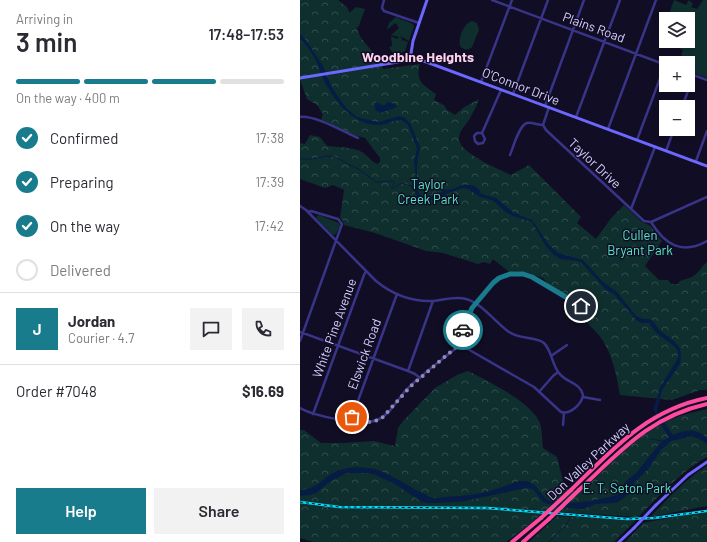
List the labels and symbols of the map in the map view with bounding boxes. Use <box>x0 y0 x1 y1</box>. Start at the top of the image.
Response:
street label: Plains Road <box>561 8 627 46</box>
district label: Woodbine Heights <box>362 48 474 65</box>
street label: O'Connor Drive <box>480 64 562 108</box>
street label: Taylor Drive <box>565 135 625 191</box>
park label: Taylor Creek Park <box>397 176 459 207</box>
park label: Cullen Bryant Park <box>607 227 673 258</box>
street label: White Pine Avenue <box>309 276 359 380</box>
pin <box>564 289 598 323</box>
courier <box>443 310 483 350</box>
street label: Elswick Road <box>344 316 384 392</box>
pin <box>335 400 369 434</box>
street label: Don Valley Parkway <box>543 419 633 503</box>
park label: E. T. Seton Park <box>583 480 672 496</box>

